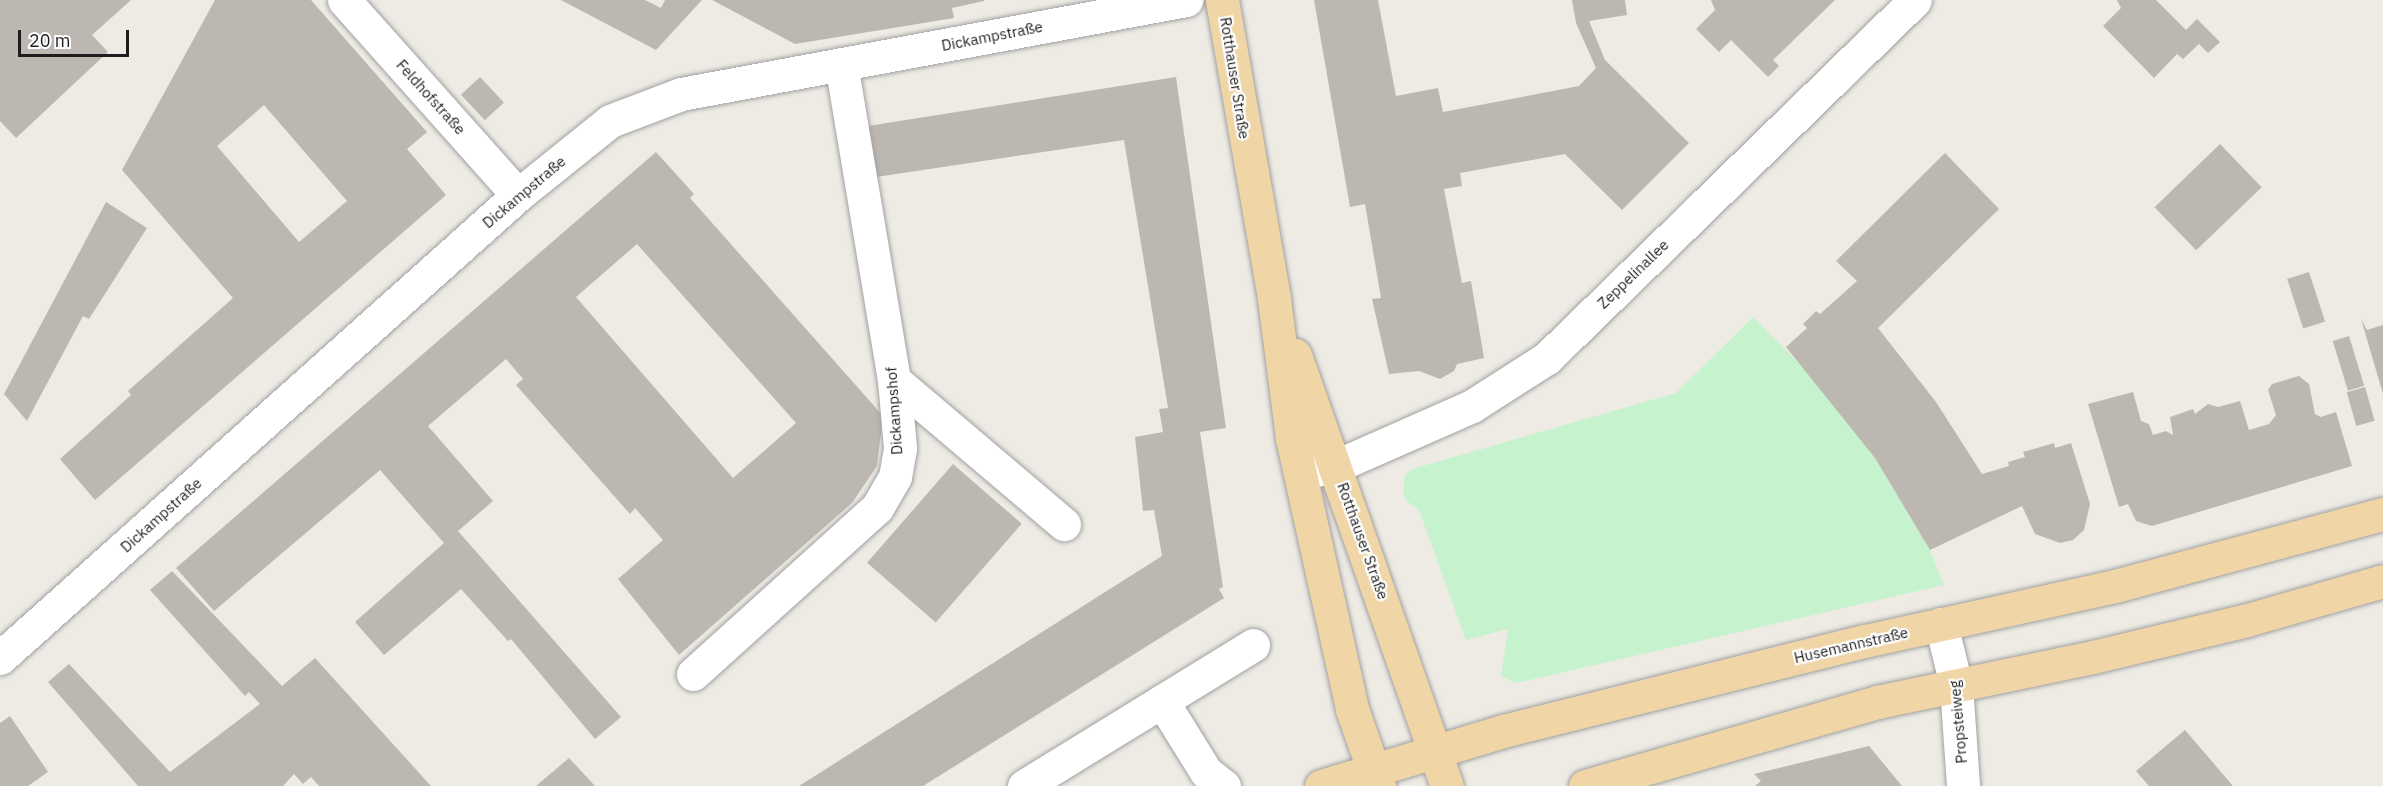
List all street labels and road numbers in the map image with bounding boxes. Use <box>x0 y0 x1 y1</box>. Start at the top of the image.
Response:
street label: Rotthauser Straße <box>1216 16 1254 140</box>
street label: Dickampstraße <box>940 17 1044 55</box>
street label: Feldhofstraße <box>393 56 469 138</box>
street label: Dickampstraße <box>479 152 569 232</box>
street label: Zeppelinallee <box>1594 236 1672 312</box>
street label: Dickampshof <box>882 366 906 456</box>
street label: Dickampstraße <box>117 474 205 556</box>
street label: Rotthauser Straße <box>1333 480 1393 602</box>
street label: Husemannstraße <box>1792 623 1910 667</box>
street label: Propsteiweg <box>1945 680 1971 764</box>

